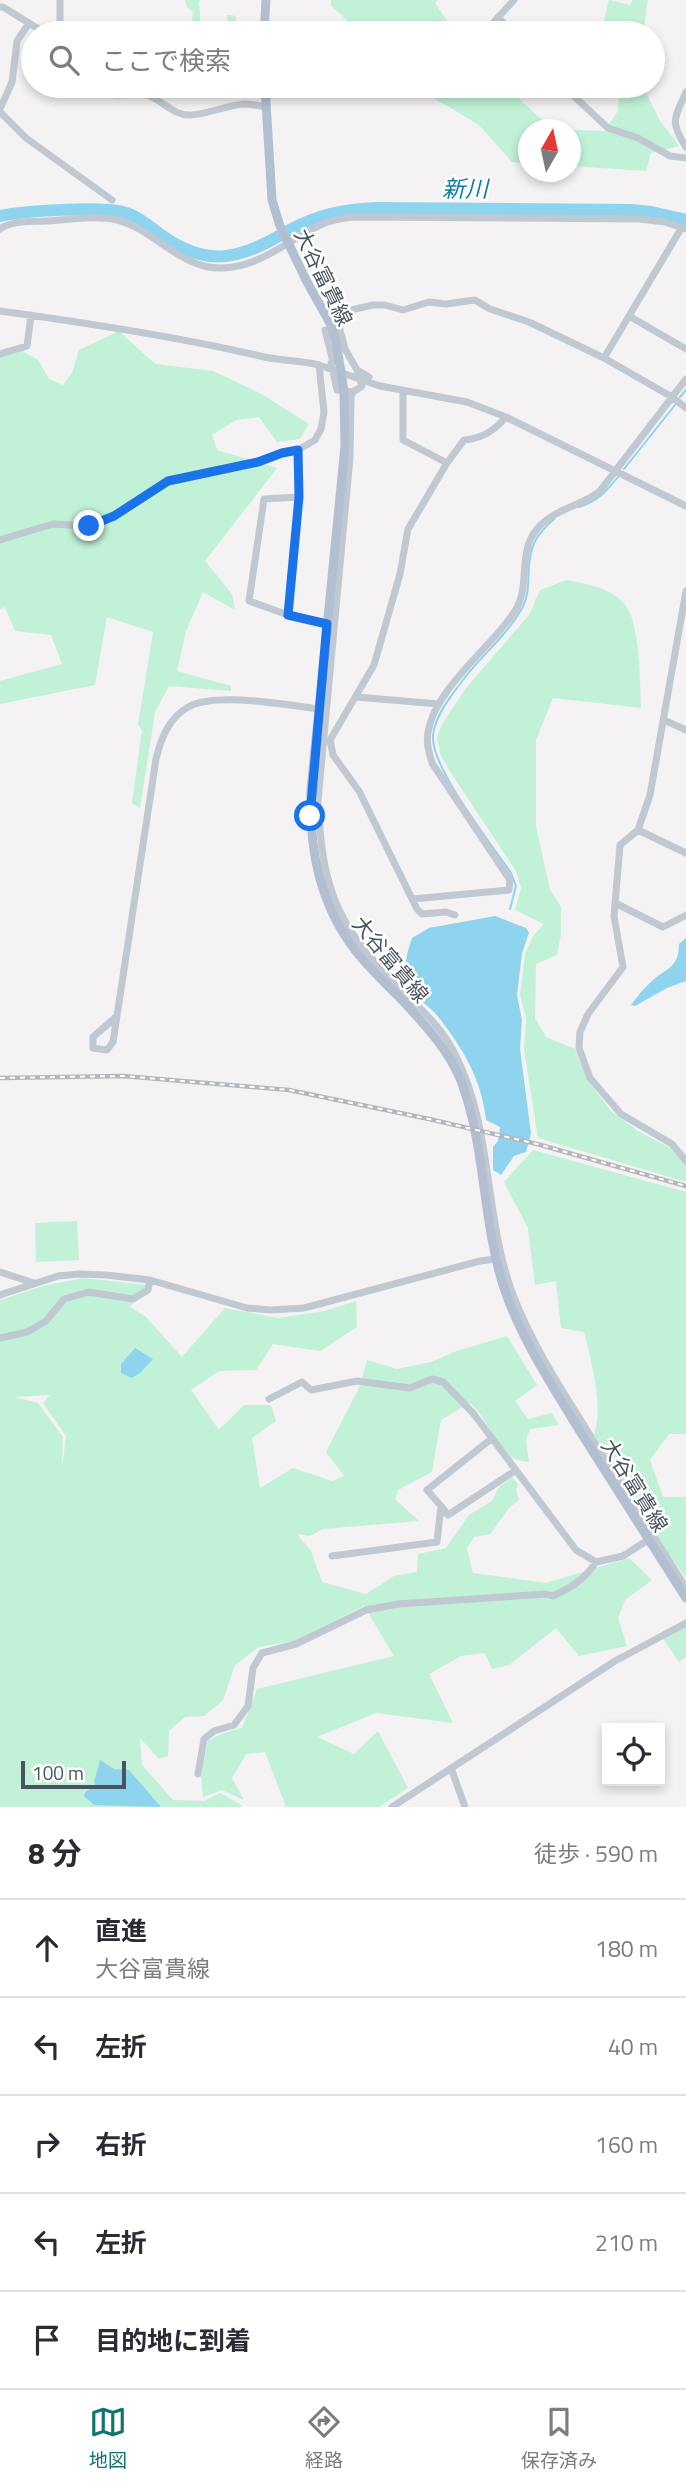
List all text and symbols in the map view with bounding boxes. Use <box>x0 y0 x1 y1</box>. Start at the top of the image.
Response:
search box <box>21 21 665 98</box>
icon: search <box>45 41 83 79</box>
text: ここで検索 <box>101 41 231 80</box>
north arrow <box>518 119 581 182</box>
water label: 新川 <box>442 171 491 206</box>
street label: 大谷富貴線 <box>287 223 361 331</box>
route end <box>73 510 104 541</box>
route start <box>294 800 325 831</box>
street label: 大谷富貴線 <box>345 908 437 1010</box>
street label: 大谷富貴線 <box>594 1432 676 1538</box>
map controls <box>602 1723 665 1786</box>
button: locate <box>602 1723 665 1786</box>
scale bar <box>21 1758 126 1790</box>
text: 100 m <box>32 1758 84 1787</box>
text: 8 分 <box>28 1830 81 1876</box>
text: 徒歩 · 590 m <box>534 1836 658 1871</box>
text: 直進 <box>95 1911 147 1950</box>
icon: ahead <box>28 1929 66 1967</box>
text: 180 m <box>595 1931 658 1966</box>
text: 大谷富貴線 <box>95 1951 210 1986</box>
icon: left <box>28 2027 66 2065</box>
text: 左折 <box>95 2027 147 2066</box>
text: 40 m <box>608 2029 658 2064</box>
icon: right <box>28 2125 66 2163</box>
text: 右折 <box>95 2125 147 2164</box>
text: 160 m <box>595 2127 658 2162</box>
icon: left <box>28 2223 66 2261</box>
text: 左折 <box>95 2223 147 2262</box>
text: 210 m <box>595 2225 658 2260</box>
icon: arrive <box>28 2321 66 2359</box>
text: 目的地に到着 <box>95 2321 251 2360</box>
tab: 地図 <box>89 2403 127 2474</box>
tab: 経路 <box>305 2403 343 2474</box>
tab: 保存済み <box>521 2403 597 2474</box>

